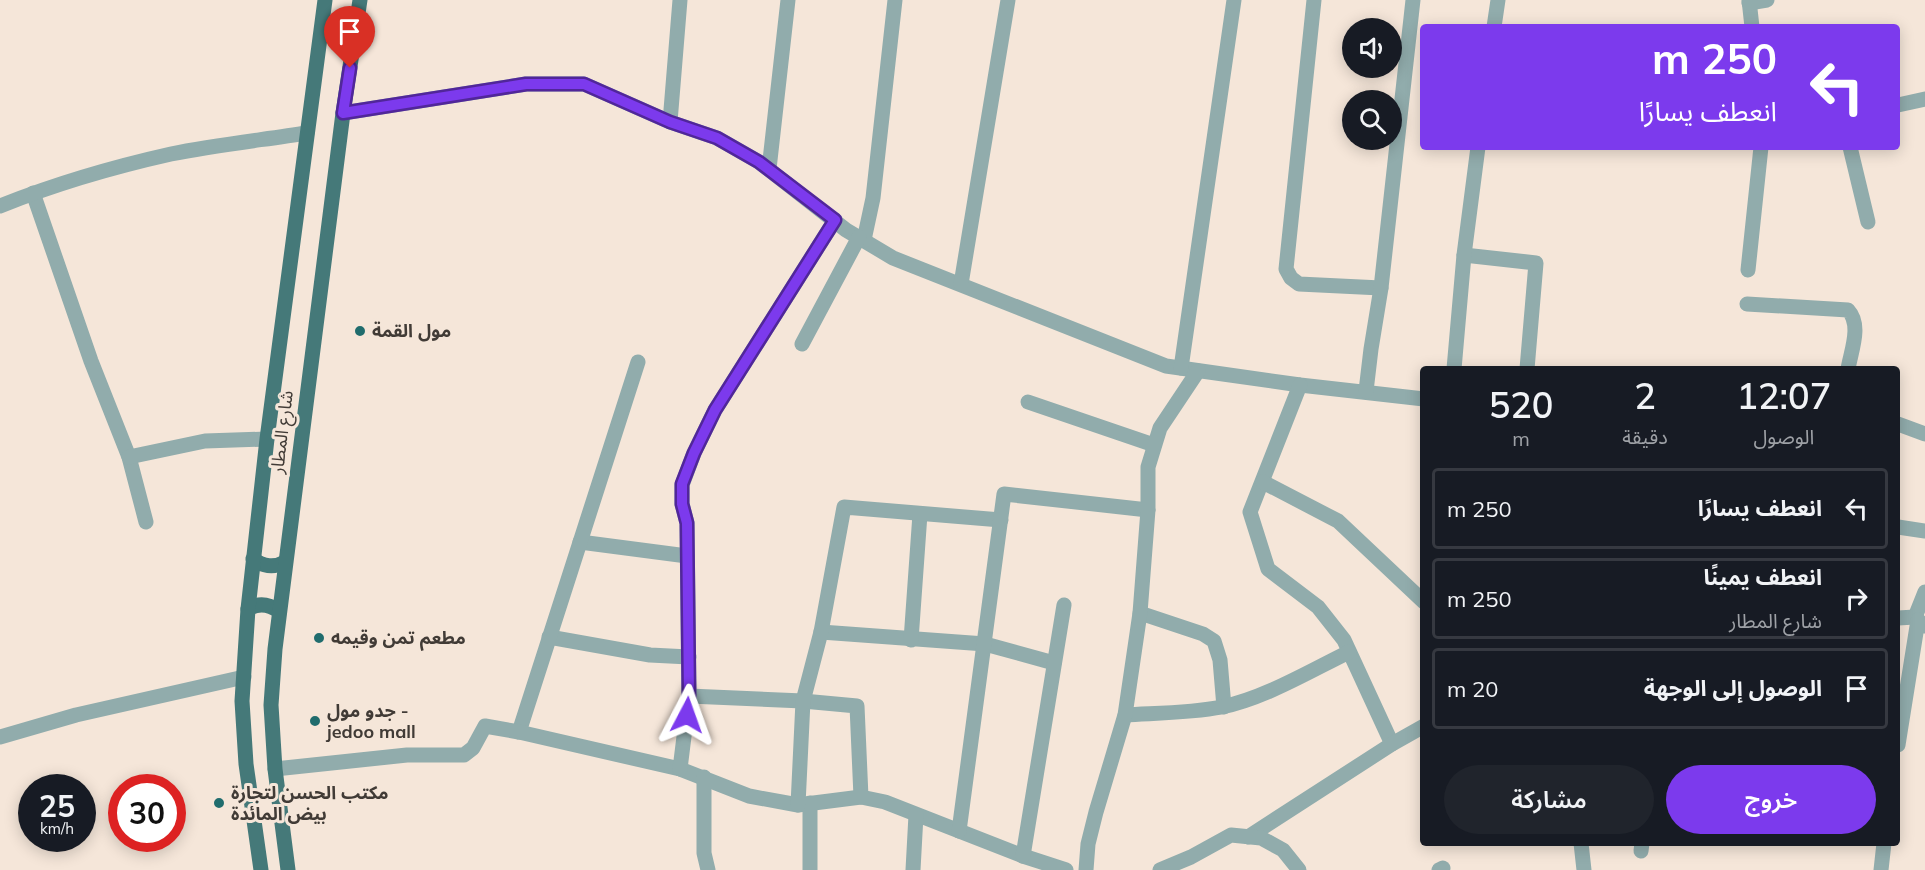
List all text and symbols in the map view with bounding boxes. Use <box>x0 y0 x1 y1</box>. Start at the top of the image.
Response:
pin <box>324 6 375 68</box>
icon: arrive <box>333 15 366 48</box>
map controls <box>1342 18 1402 150</box>
button: sound <box>1342 18 1402 78</box>
text: 250 m <box>1652 32 1777 85</box>
icon: left <box>1798 48 1876 126</box>
button: search <box>1342 90 1402 150</box>
text: انعطف يسارًا <box>1639 94 1777 128</box>
place label: مول القمة <box>372 319 451 342</box>
marker: مول القمة <box>353 324 367 338</box>
text: 2 <box>1634 373 1656 418</box>
text: 12:07 <box>1736 373 1831 418</box>
text: 520 <box>1489 382 1553 427</box>
street label: شارع المطار <box>265 389 301 476</box>
text: دقيقة <box>1622 424 1668 449</box>
text: الوصول <box>1753 424 1814 449</box>
text: m <box>1512 426 1530 451</box>
icon: left <box>1840 492 1873 525</box>
text: انعطف يسارًا <box>1698 494 1822 522</box>
text: 250 m <box>1447 495 1512 523</box>
text: انعطف يمينًا <box>1703 563 1822 591</box>
icon: right <box>1840 582 1873 615</box>
text: 250 m <box>1447 585 1512 613</box>
text: شارع المطار <box>1729 608 1822 633</box>
place label: مطعم تمن وقيمه <box>331 626 466 651</box>
marker: مطعم تمن وقيمه <box>312 631 326 645</box>
icon: arrive <box>1840 672 1873 705</box>
text: الوصول إلى الوجهة <box>1644 674 1822 702</box>
text: 20 m <box>1447 675 1498 703</box>
position arrow <box>655 683 719 747</box>
place label: جدو مول - jedoo mall <box>325 699 416 743</box>
marker: جدو مول - jedoo mall <box>308 714 322 728</box>
button: مشاركة <box>1444 765 1654 834</box>
button: خروج <box>1666 765 1876 834</box>
speed limit sign: 30 <box>108 774 186 852</box>
place label: مكتب الحسن لتجارة بيض المائدة <box>231 781 389 825</box>
text: 25 <box>39 787 75 825</box>
marker: مكتب الحسن لتجارة بيض المائدة <box>212 796 226 810</box>
text: km/h <box>40 819 74 838</box>

